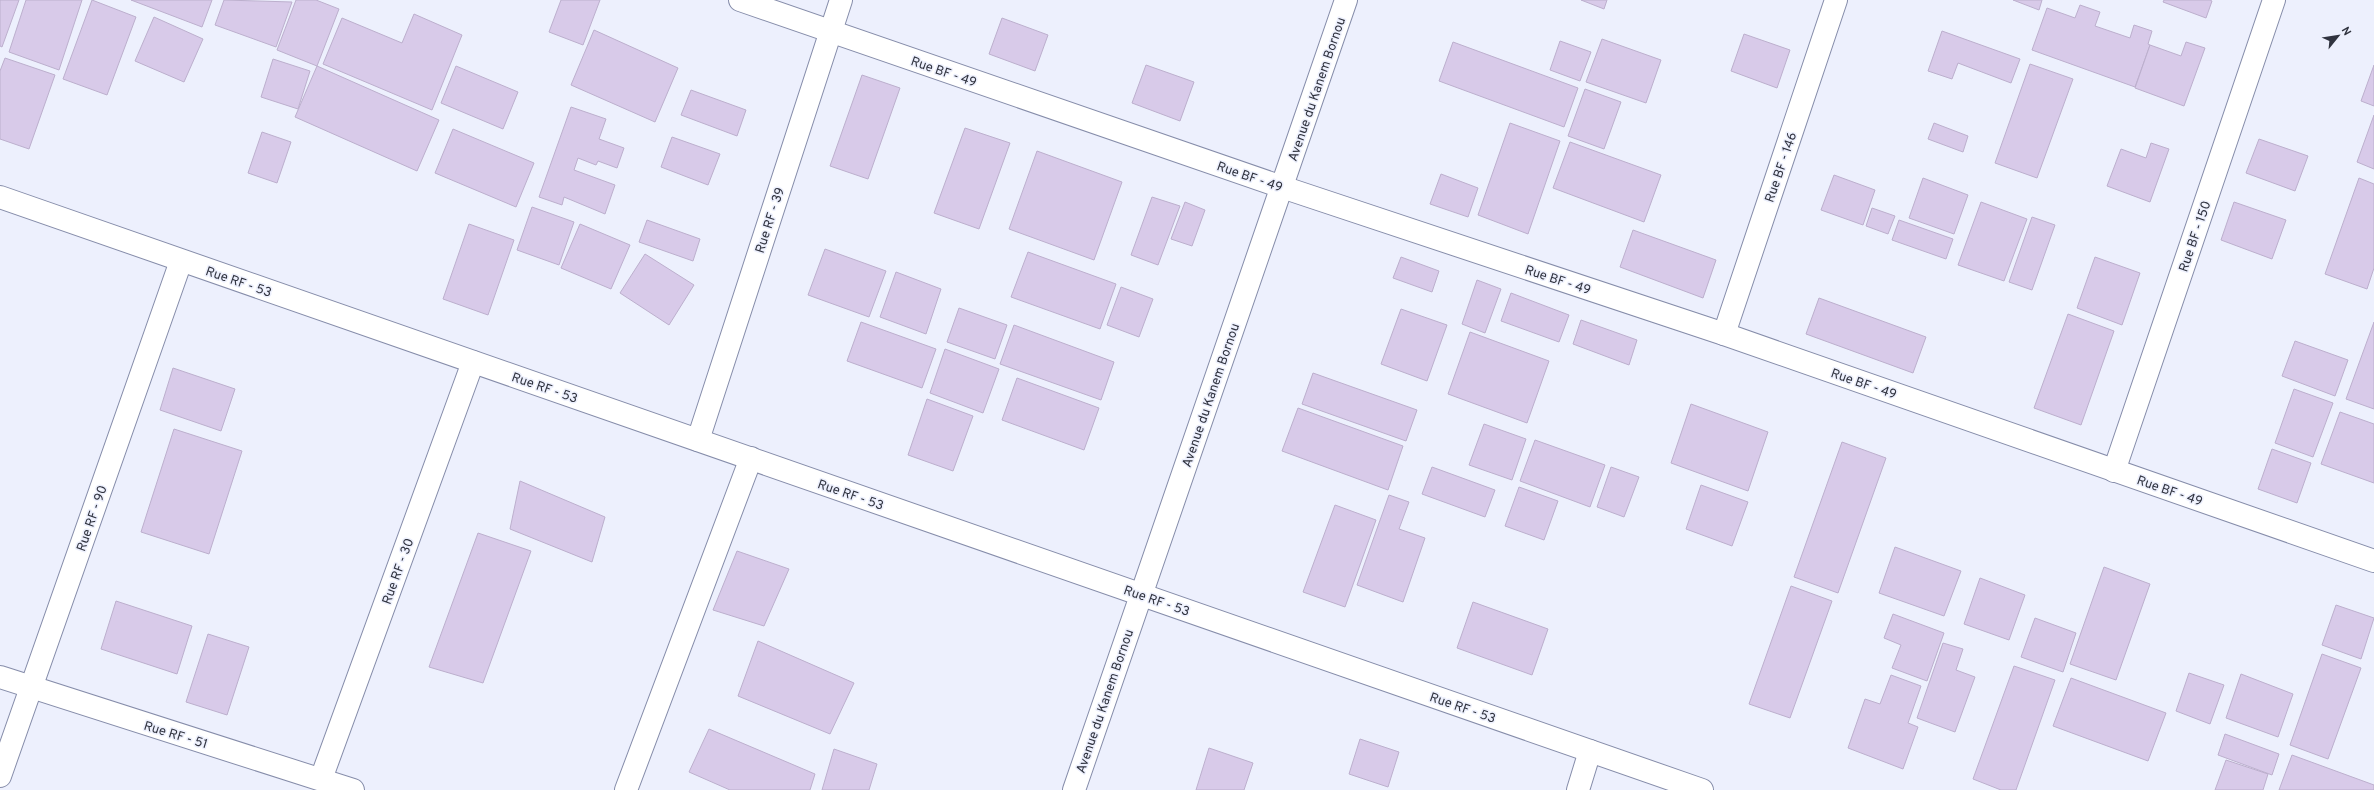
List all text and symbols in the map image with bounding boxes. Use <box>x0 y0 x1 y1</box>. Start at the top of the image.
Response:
street label: Avenue du Kanem Bornou <box>1286 16 1350 164</box>
north arrow <box>2318 16 2358 56</box>
text: N <box>2338 25 2354 38</box>
street label: Rue BF - 49 <box>908 54 978 92</box>
street label: Rue BF - 146 <box>1762 130 1801 205</box>
street label: Rue BF - 49 <box>1214 159 1284 197</box>
street label: Rue RF - 39 <box>753 186 789 256</box>
street label: Rue BF - 150 <box>2176 199 2216 274</box>
street label: Rue BF - 49 <box>1522 263 1592 299</box>
street label: Rue RF - 53 <box>203 264 274 302</box>
street label: Avenue du Kanem Bornou <box>1180 322 1244 470</box>
street label: Rue BF - 49 <box>1828 366 1898 404</box>
street label: Rue RF - 53 <box>509 370 580 408</box>
street label: Rue BF - 49 <box>2134 473 2204 511</box>
street label: Rue RF - 53 <box>815 477 886 515</box>
street label: Rue RF - 90 <box>74 483 112 554</box>
street label: Rue RF - 30 <box>380 537 418 607</box>
street label: Rue RF - 53 <box>1121 583 1192 621</box>
street label: Avenue du Kanem Bornou <box>1074 628 1138 776</box>
street label: Rue RF - 53 <box>1427 690 1498 728</box>
street label: Rue RF - 51 <box>142 719 209 753</box>

